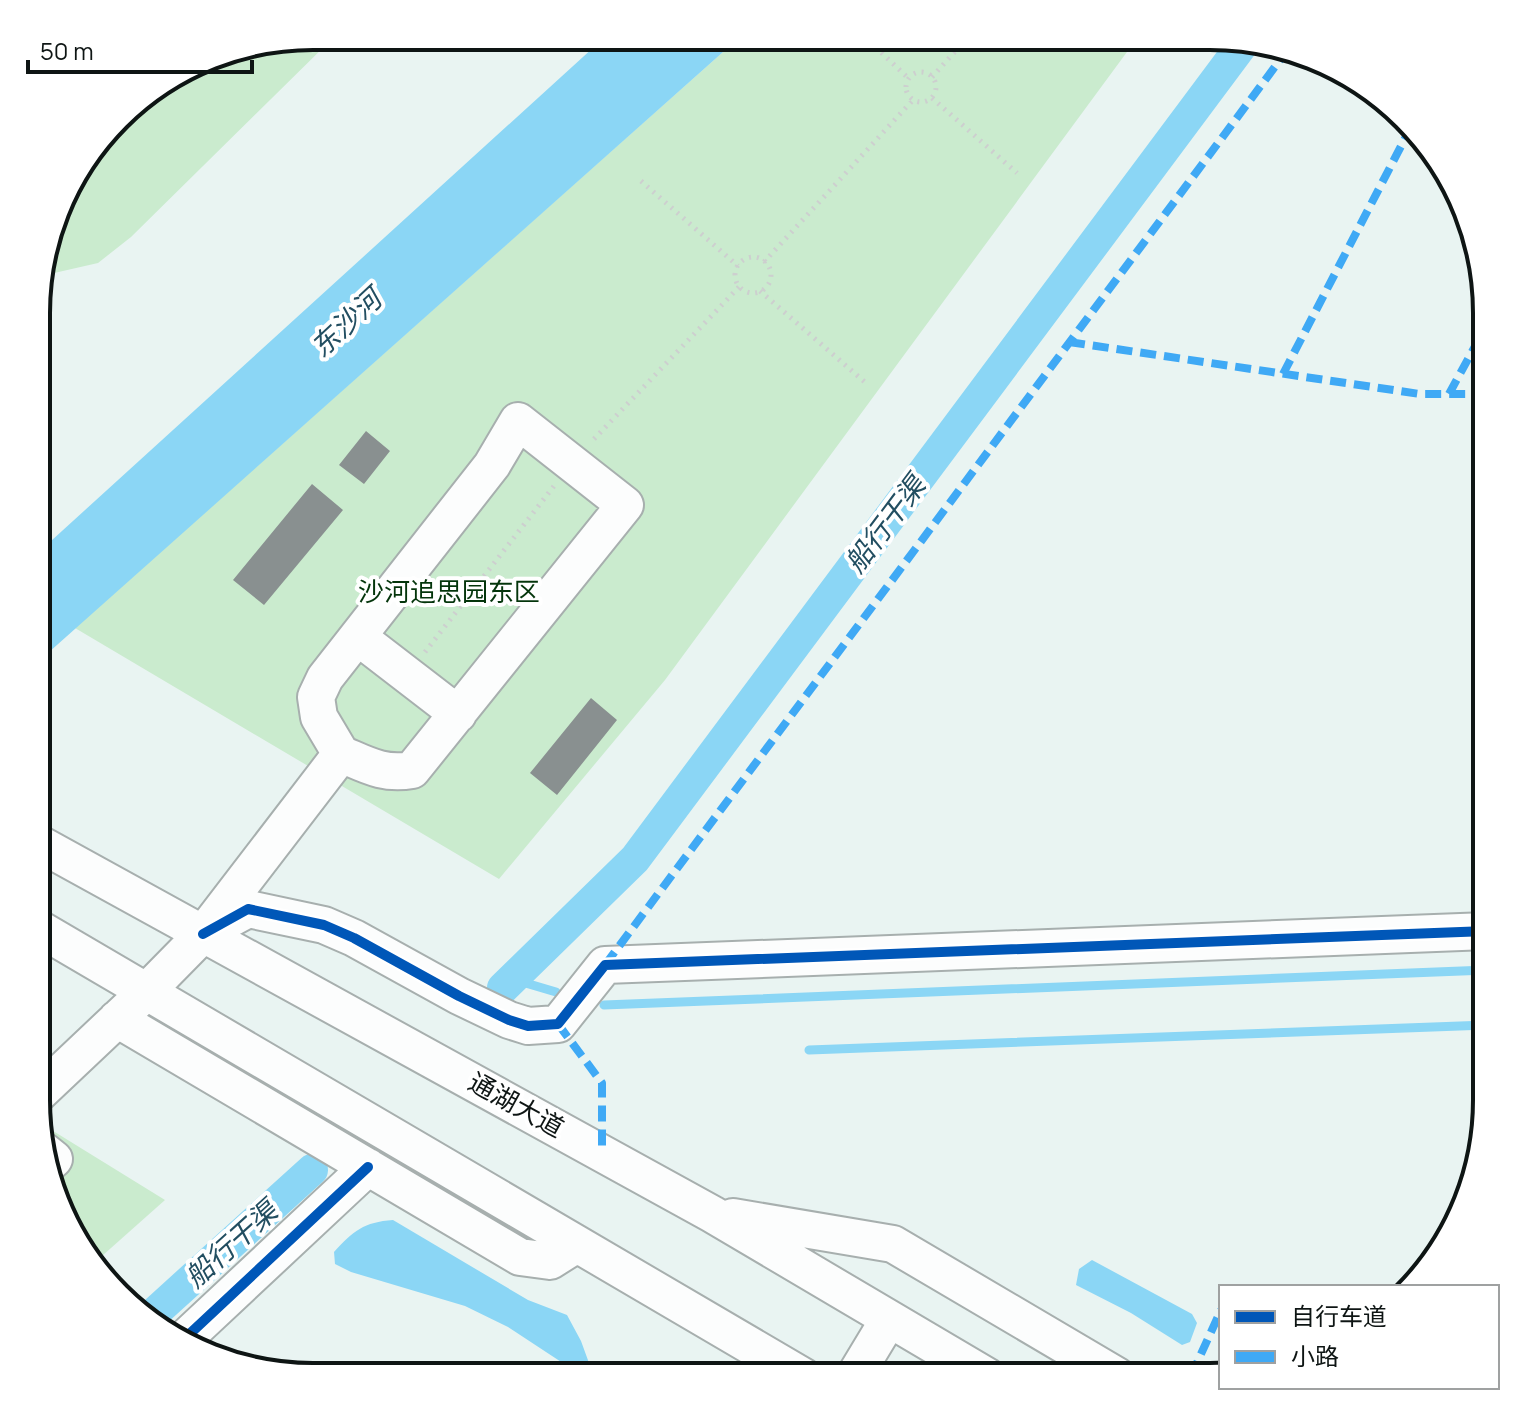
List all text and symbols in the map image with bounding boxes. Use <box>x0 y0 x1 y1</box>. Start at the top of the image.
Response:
scale bar <box>28 24 252 74</box>
text: 50 m <box>40 34 94 67</box>
water label: 东沙河 <box>302 276 393 365</box>
water label: 船行干渠 <box>835 464 935 580</box>
park label: 沙河追思园东区 <box>358 573 540 609</box>
street label: 通湖大道 <box>462 1063 571 1145</box>
water label: 船行干渠 <box>176 1189 288 1295</box>
legend <box>1219 1285 1499 1389</box>
text: 自行车道 <box>1291 1299 1387 1332</box>
text: 小路 <box>1291 1339 1339 1372</box>

